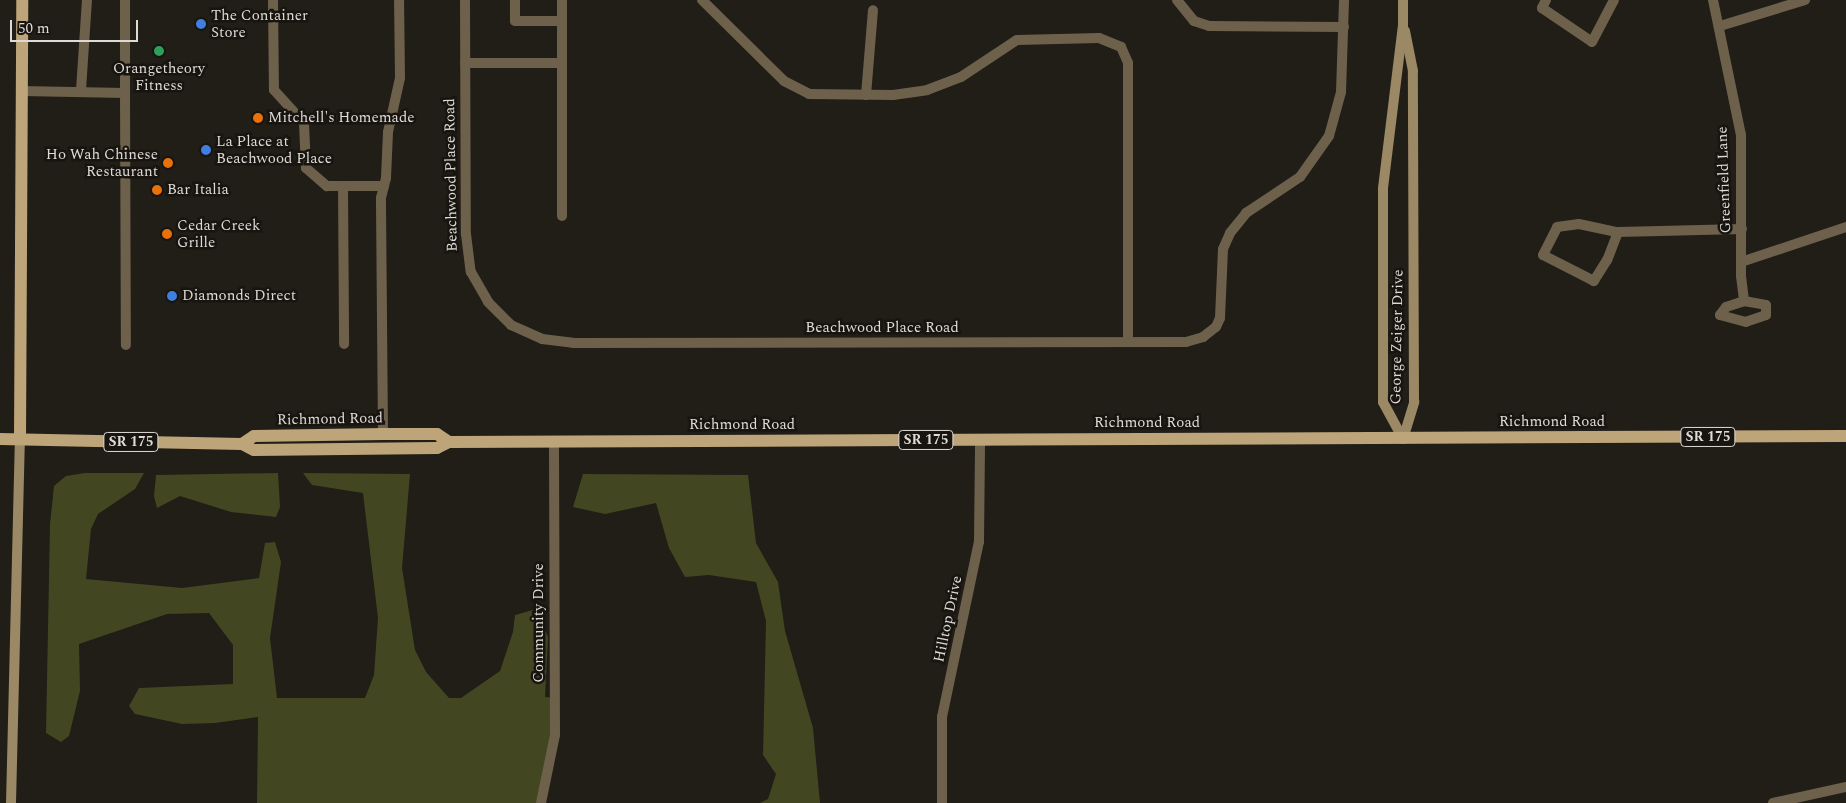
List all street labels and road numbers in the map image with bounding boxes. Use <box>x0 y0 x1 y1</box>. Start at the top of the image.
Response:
street label: Beachwood Place Road <box>441 98 461 252</box>
street label: Greenfield Lane <box>1713 126 1735 234</box>
street label: George Zeiger Drive <box>1387 269 1407 405</box>
street label: Beachwood Place Road <box>805 319 959 337</box>
street label: Richmond Road <box>277 409 383 429</box>
street label: Richmond Road <box>1499 413 1605 431</box>
street label: Richmond Road <box>1094 414 1200 432</box>
street label: Richmond Road <box>689 416 795 434</box>
road number: SR 175 <box>1679 426 1737 448</box>
road number: SR 175 <box>897 428 955 452</box>
road number: SR 175 <box>102 431 160 454</box>
street label: Community Drive <box>530 563 548 683</box>
street label: Hilltop Drive <box>930 574 966 664</box>

